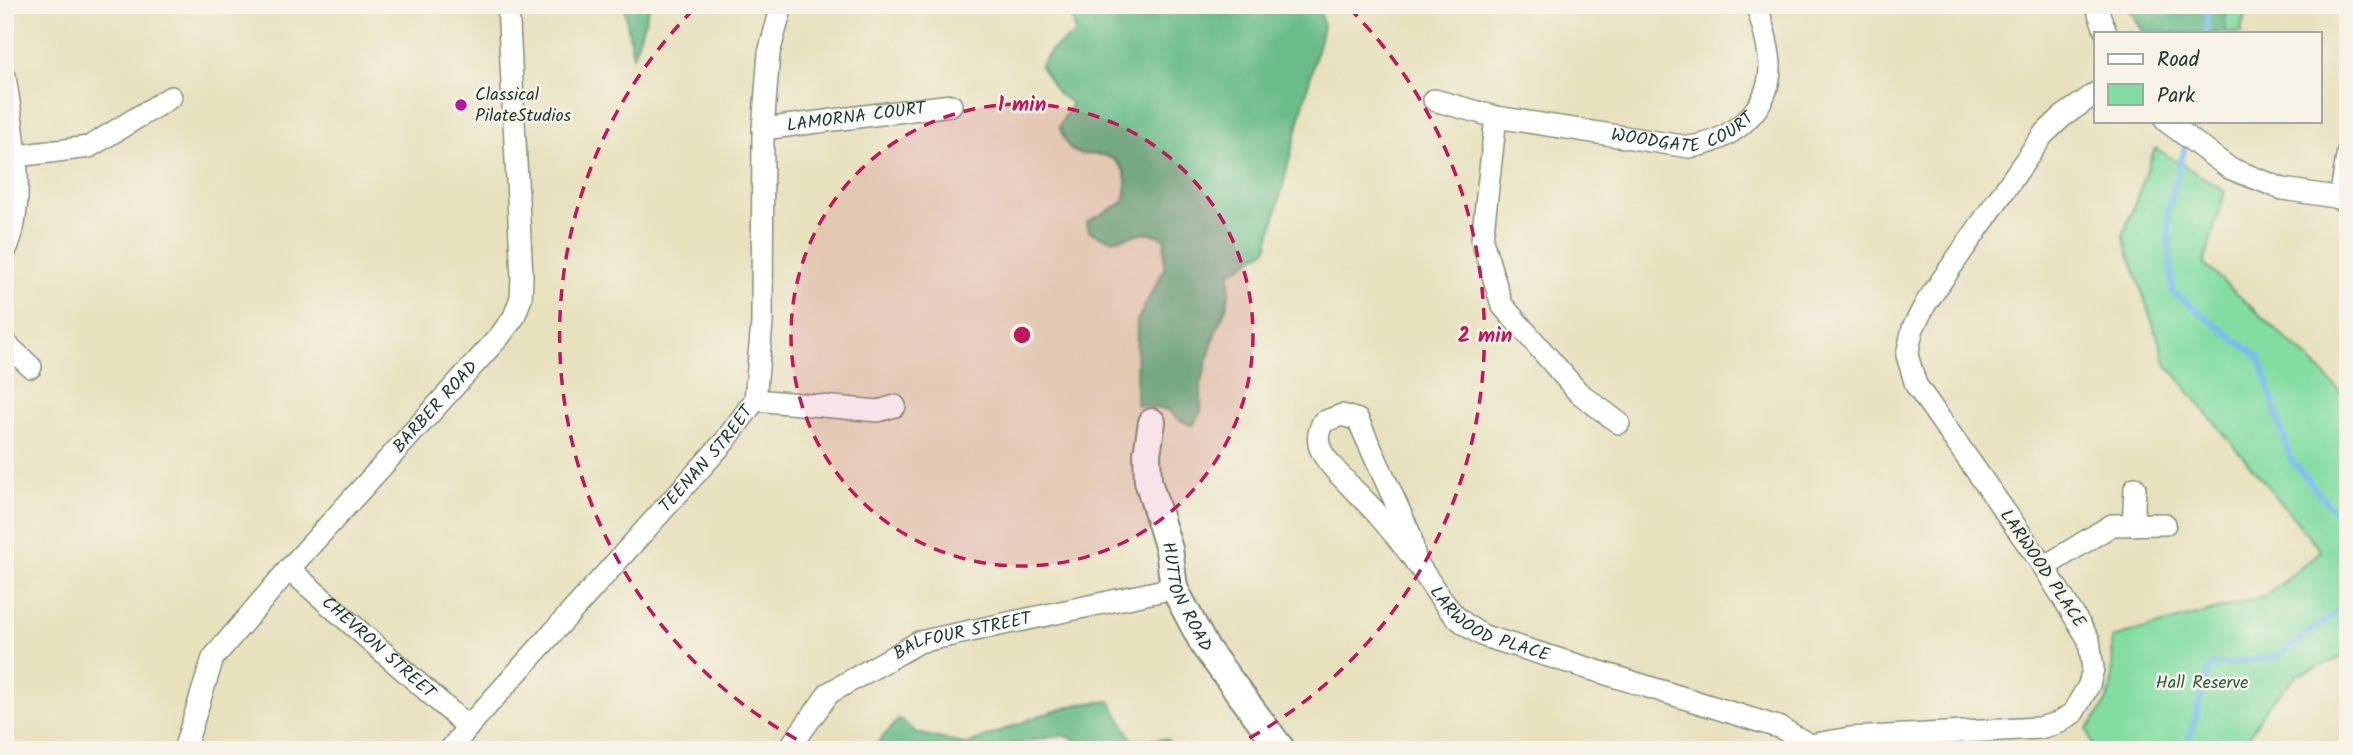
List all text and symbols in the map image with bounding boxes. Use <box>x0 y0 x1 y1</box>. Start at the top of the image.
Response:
legend <box>2094 32 2322 122</box>
text: Road <box>2157 44 2200 77</box>
text: Park <box>2157 80 2195 113</box>
place label: Classical PilateStudios <box>475 81 572 131</box>
text: 1 min <box>998 89 1046 122</box>
street label: LAMORNA COURT <box>785 94 929 140</box>
marker: Classical PilateStudios <box>453 97 469 113</box>
street label: WOODGATE COURT <box>1609 104 1763 162</box>
text: 2 min <box>1458 320 1512 353</box>
centre of rings <box>1010 323 1034 347</box>
street label: BARBER ROAD <box>386 354 486 460</box>
street label: TEENAN STREET <box>652 398 762 520</box>
street label: LARWOOD PLACE <box>1991 504 2093 635</box>
street label: HUTTON ROAD <box>1153 538 1220 657</box>
street label: LARWOOD PLACE <box>1422 580 1554 670</box>
street label: CHEVRON STREET <box>315 589 443 707</box>
street label: BALFOUR STREET <box>888 604 1035 668</box>
park label: Hall Reserve <box>2156 669 2248 698</box>

